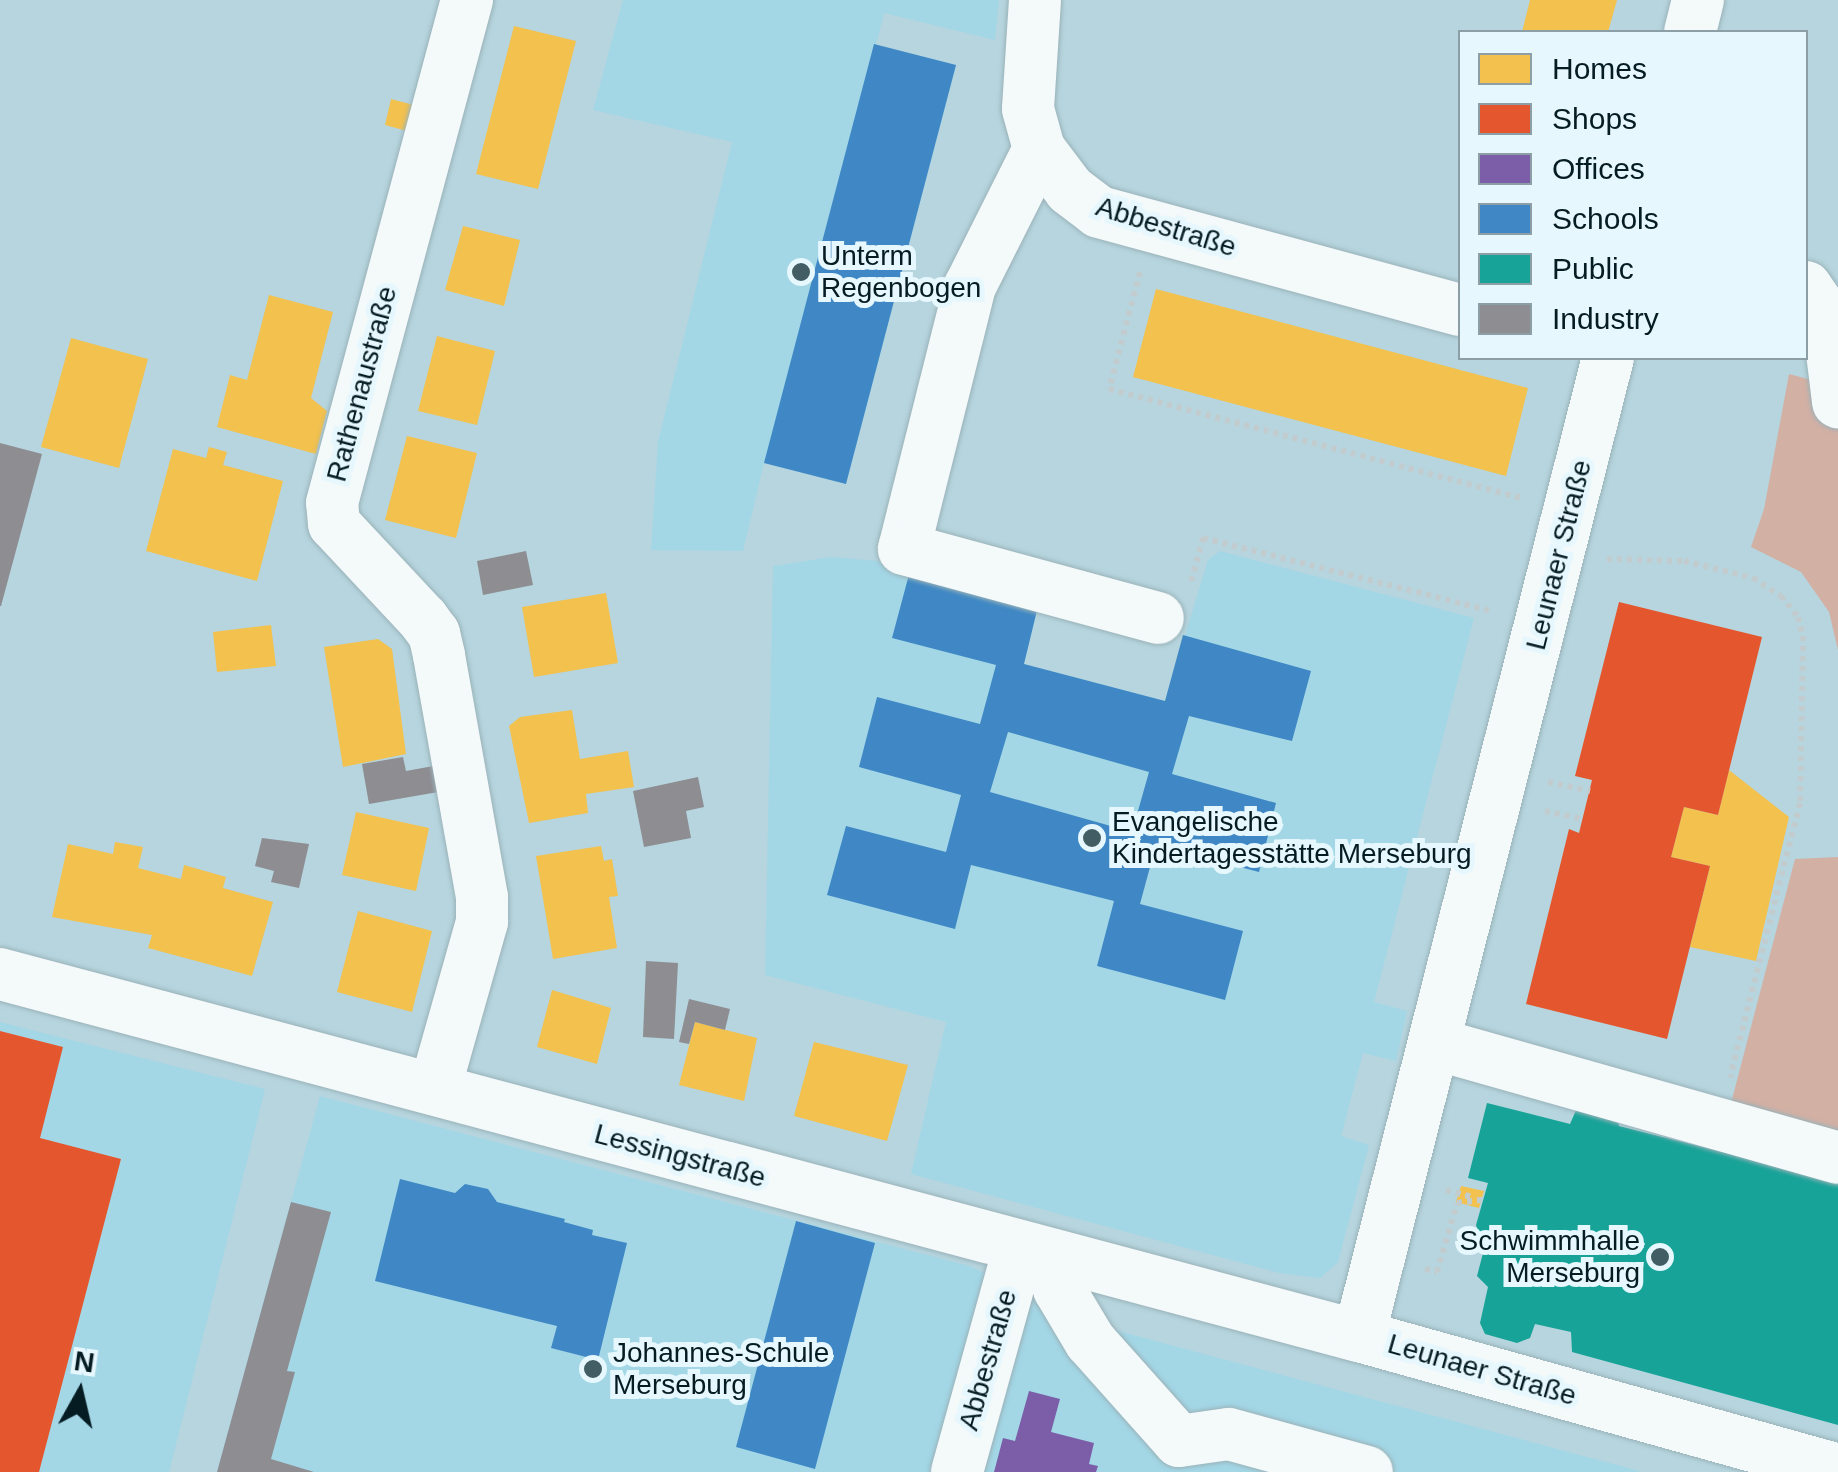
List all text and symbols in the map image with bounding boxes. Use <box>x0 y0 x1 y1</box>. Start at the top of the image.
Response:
legend <box>1458 30 1808 360</box>
text: Homes <box>1552 52 1647 85</box>
text: Shops <box>1552 102 1637 135</box>
text: Offices <box>1552 152 1645 185</box>
street label: Abbestraße <box>1092 190 1240 264</box>
text: Schools <box>1552 202 1659 235</box>
place label: Unterm Regenbogen <box>821 239 981 305</box>
text: Public <box>1552 252 1634 285</box>
marker: Unterm Regenbogen <box>790 261 812 283</box>
street label: Rathenaustraße <box>320 283 404 485</box>
text: Industry <box>1552 302 1659 335</box>
street label: Leunaer Straße <box>1519 457 1599 653</box>
place label: Evangelische Kindertagesstätte Merseburg <box>1112 805 1472 871</box>
marker: Evangelische Kindertagesstätte Merseburg <box>1081 827 1103 849</box>
street label: Lessingstraße <box>591 1117 769 1195</box>
place label: Schwimmhalle Merseburg <box>1460 1224 1640 1290</box>
marker: Schwimmhalle Merseburg <box>1649 1246 1671 1268</box>
street label: Abbestraße <box>952 1286 1024 1434</box>
street label: Leunaer Straße <box>1384 1327 1580 1413</box>
place label: Johannes-Schule Merseburg <box>613 1336 829 1402</box>
north arrow <box>30 1342 130 1442</box>
text: N <box>72 1345 96 1379</box>
marker: Johannes-Schule Merseburg <box>582 1358 604 1380</box>

